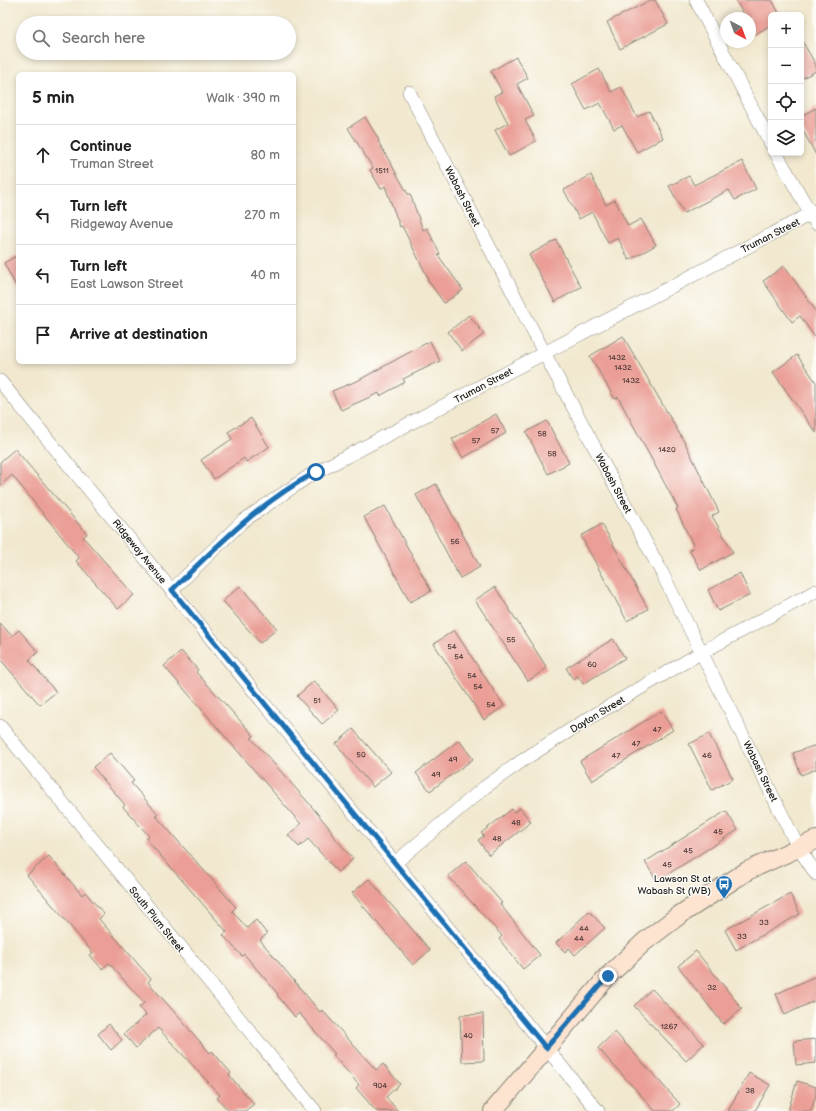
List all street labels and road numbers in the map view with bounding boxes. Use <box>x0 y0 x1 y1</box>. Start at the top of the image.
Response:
street label: Wabash Street <box>442 164 482 229</box>
street label: Truman Street <box>739 216 802 256</box>
street label: Truman Street <box>452 366 515 406</box>
street label: Wabash Street <box>592 452 634 515</box>
street label: Ridgeway Avenue <box>110 517 169 586</box>
street label: Dayton Street <box>568 694 627 736</box>
street label: Wabash Street <box>740 739 780 804</box>
street label: South Plum Street <box>126 884 186 955</box>

